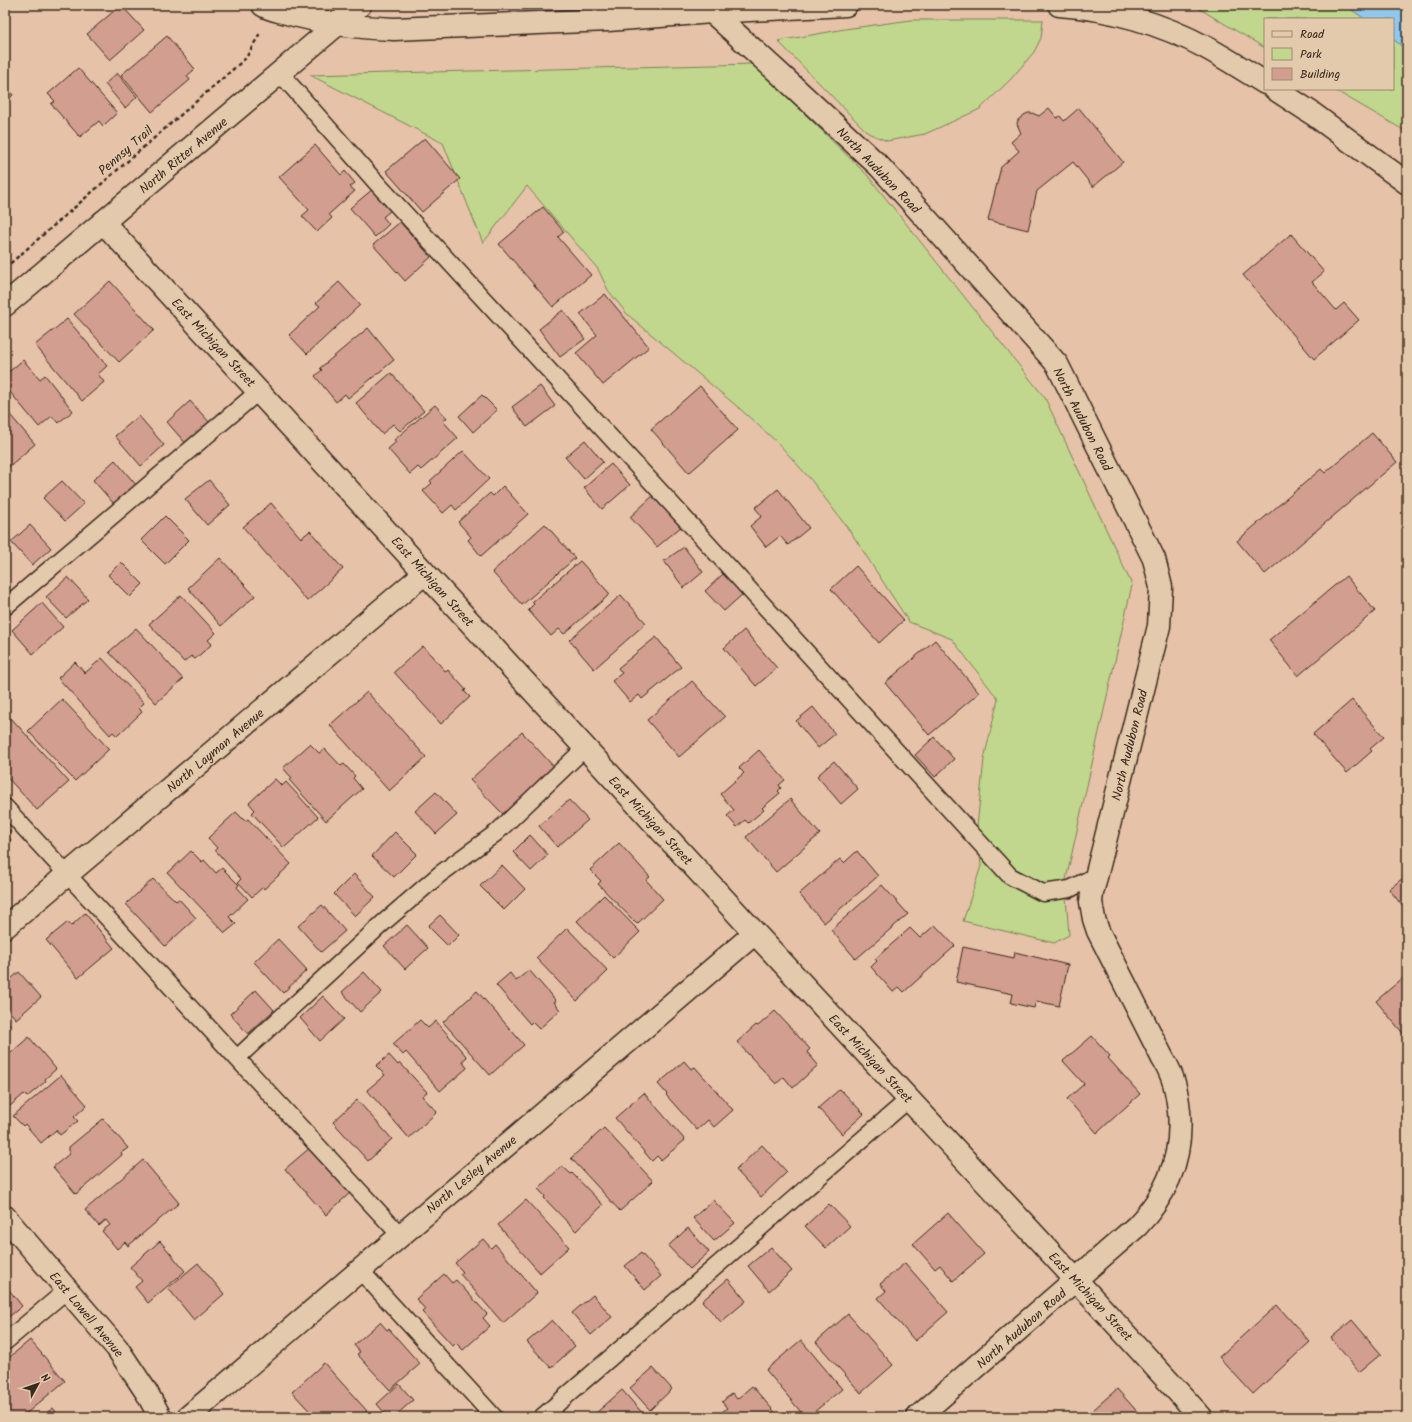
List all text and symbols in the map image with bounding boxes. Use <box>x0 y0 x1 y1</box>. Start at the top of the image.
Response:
legend <box>1264 18 1394 90</box>
text: Road <box>1300 25 1325 44</box>
text: Park <box>1300 45 1322 64</box>
text: Building <box>1300 65 1340 84</box>
street label: North Ritter Avenue <box>135 112 233 200</box>
street label: Pennsy Trail <box>94 121 158 181</box>
street label: North Audubon Road <box>831 123 925 220</box>
street label: East Michigan Street <box>166 293 261 393</box>
street label: North Audubon Road <box>1046 364 1117 476</box>
street label: East Michigan Street <box>385 532 479 633</box>
street label: North Audubon Road <box>1106 687 1155 803</box>
street label: North Layman Avenue <box>162 704 270 799</box>
street label: East Michigan Street <box>603 771 698 871</box>
street label: East Michigan Street <box>823 1009 918 1109</box>
street label: North Lesley Avenue <box>422 1131 522 1220</box>
street label: East Michigan Street <box>1043 1247 1138 1347</box>
street label: East Lowell Avenue <box>43 1267 128 1363</box>
street label: North Audubon Road <box>972 1283 1072 1374</box>
north arrow <box>18 1364 58 1404</box>
text: N <box>36 1370 54 1387</box>

